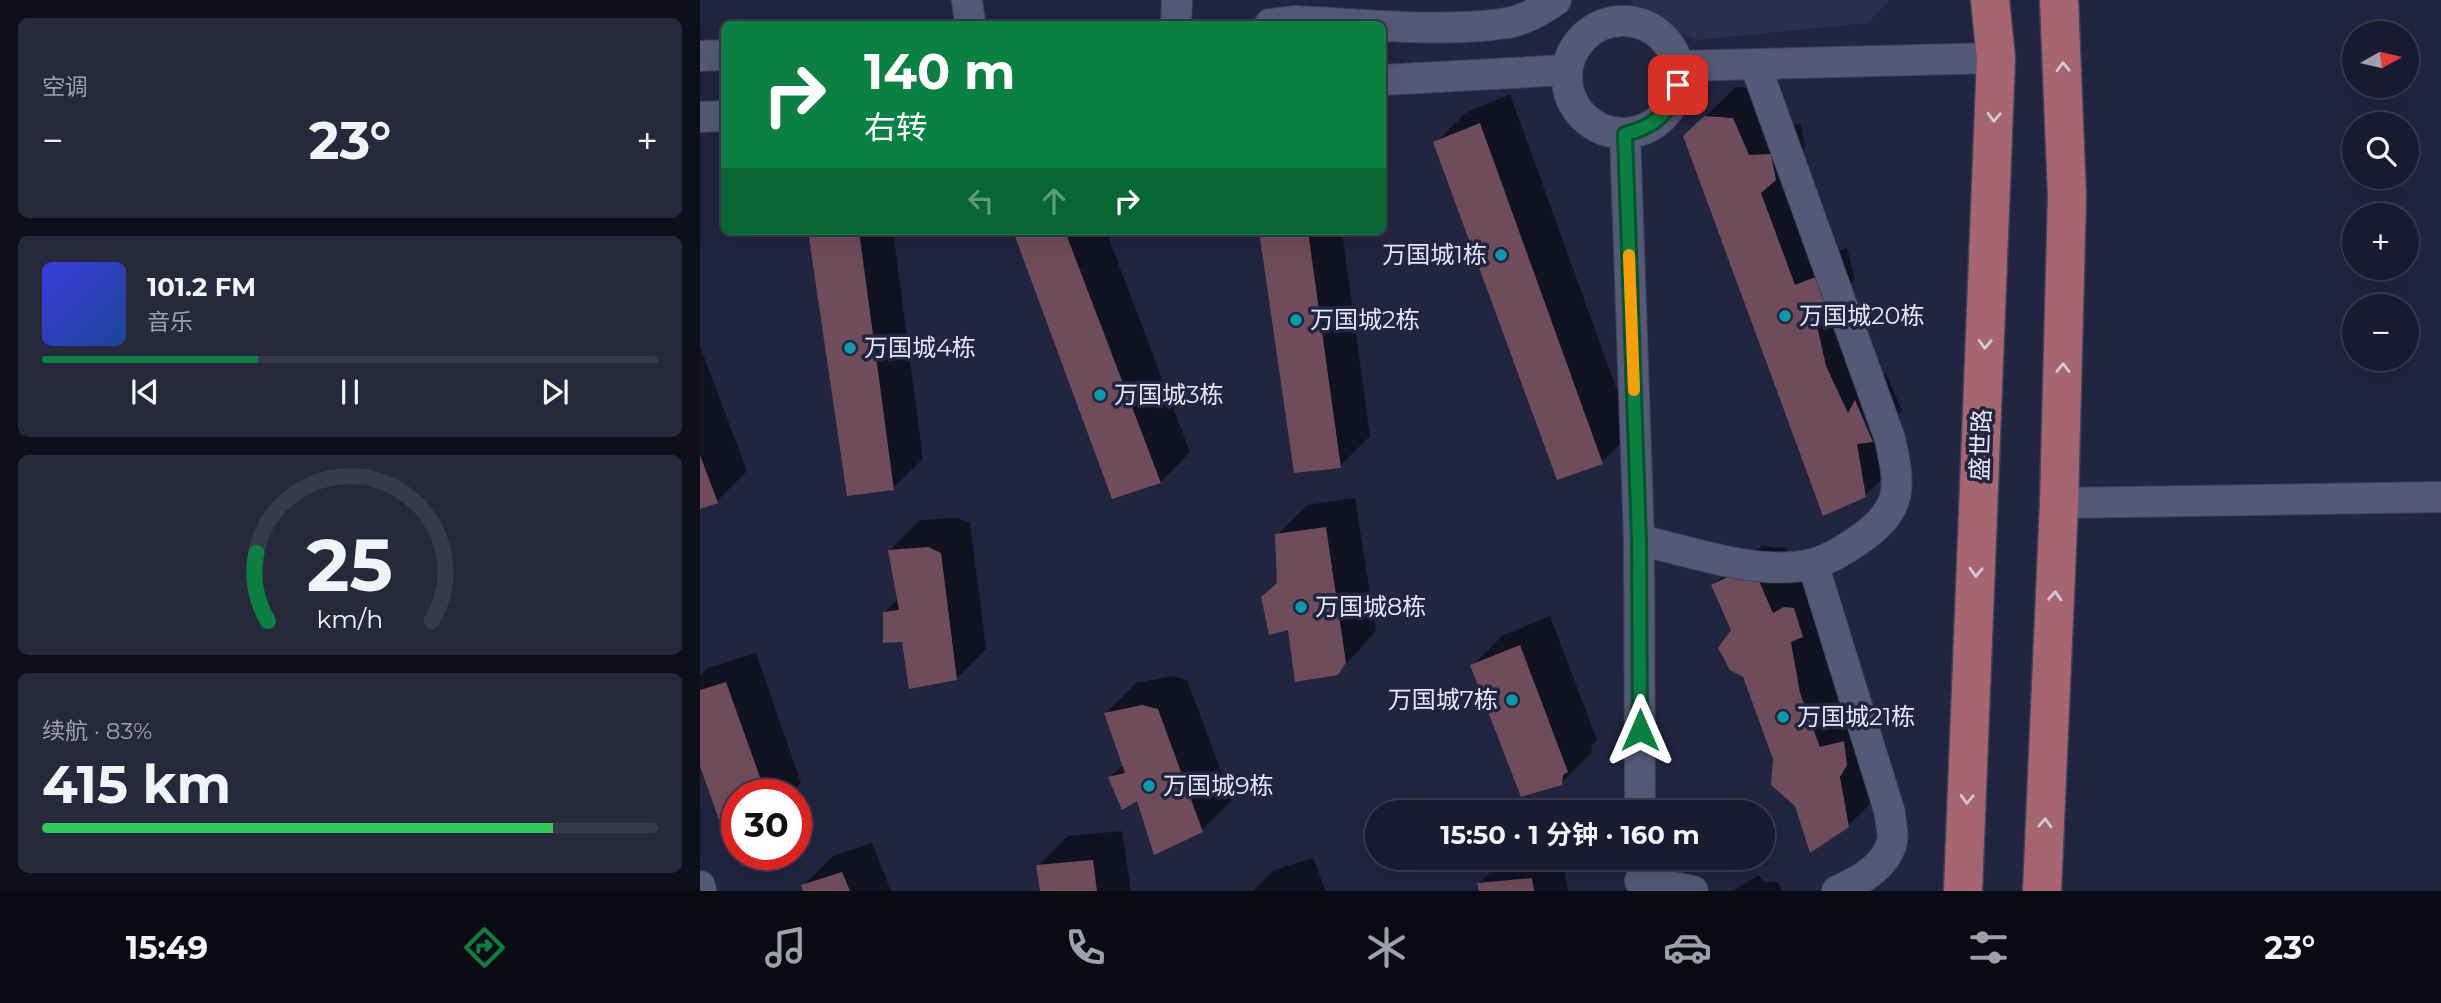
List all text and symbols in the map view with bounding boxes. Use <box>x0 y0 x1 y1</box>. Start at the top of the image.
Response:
north arrow <box>2342 21 2418 98</box>
map controls <box>2342 21 2419 371</box>
text: 140 m <box>864 42 1016 101</box>
icon: right <box>749 49 840 140</box>
pin <box>1648 55 1708 115</box>
one-way arrow <box>2055 62 2070 73</box>
icon: arrive <box>1659 66 1697 104</box>
text: 空调 <box>42 73 88 101</box>
text: 右转 <box>864 108 928 147</box>
text: 23° <box>309 109 391 172</box>
one-way arrow <box>1986 112 2001 123</box>
button: search <box>2342 112 2419 189</box>
text: − <box>42 117 64 164</box>
text: + <box>636 117 658 164</box>
icon: left <box>962 182 1000 220</box>
icon: ahead <box>1035 182 1073 220</box>
icon: right <box>1108 182 1146 220</box>
button: + <box>2342 203 2419 280</box>
place label: 万国城1栋 <box>1382 240 1487 269</box>
marker: 万国城1栋 <box>1493 247 1509 263</box>
text: 101.2 FM <box>147 271 256 303</box>
button: − <box>2342 294 2419 371</box>
place label: 万国城20栋 <box>1799 301 1924 330</box>
place label: 万国城2栋 <box>1310 305 1420 334</box>
text: 音乐 <box>147 308 193 336</box>
marker: 万国城20栋 <box>1777 308 1793 324</box>
marker: 万国城2栋 <box>1288 312 1304 328</box>
place label: 万国城4栋 <box>864 333 976 362</box>
one-way arrow <box>1977 339 1992 350</box>
marker: 万国城4栋 <box>842 340 858 356</box>
one-way arrow <box>2055 362 2070 373</box>
icon: previous <box>126 373 164 411</box>
icon: pause <box>331 373 369 411</box>
icon: next <box>536 373 574 411</box>
place label: 万国城3栋 <box>1114 380 1224 409</box>
marker: 万国城3栋 <box>1092 387 1108 403</box>
street label: 盛世路 <box>1965 408 1996 481</box>
text: 25 <box>307 521 393 609</box>
one-way arrow <box>1968 566 1983 577</box>
one-way arrow <box>2047 590 2062 601</box>
place label: 万国城8栋 <box>1315 592 1426 621</box>
marker: 万国城8栋 <box>1293 599 1309 615</box>
text: km/h <box>317 603 383 633</box>
place label: 万国城7栋 <box>1388 685 1498 714</box>
marker: 万国城7栋 <box>1504 692 1520 708</box>
position arrow <box>1603 693 1677 767</box>
place label: 万国城21栋 <box>1797 702 1915 731</box>
marker: 万国城21栋 <box>1775 709 1791 725</box>
text: 续航 · 83% <box>42 717 152 745</box>
text: 415 km <box>42 753 231 816</box>
place label: 万国城9栋 <box>1163 771 1274 800</box>
marker: 万国城9栋 <box>1141 778 1157 794</box>
speed limit sign: 30 <box>721 779 812 870</box>
one-way arrow <box>1959 794 1974 805</box>
one-way arrow <box>2037 817 2052 828</box>
text: 15:50 · 1 分钟 · 160 m <box>1440 819 1700 851</box>
icon: directions <box>460 923 509 972</box>
icon: music <box>761 923 810 972</box>
icon: phone <box>1061 923 1110 972</box>
icon: climate <box>1362 923 1411 972</box>
icon: car <box>1663 923 1712 972</box>
icon: filters <box>1964 923 2013 972</box>
text: 15:49 <box>126 928 208 967</box>
text: 23° <box>2264 928 2315 967</box>

